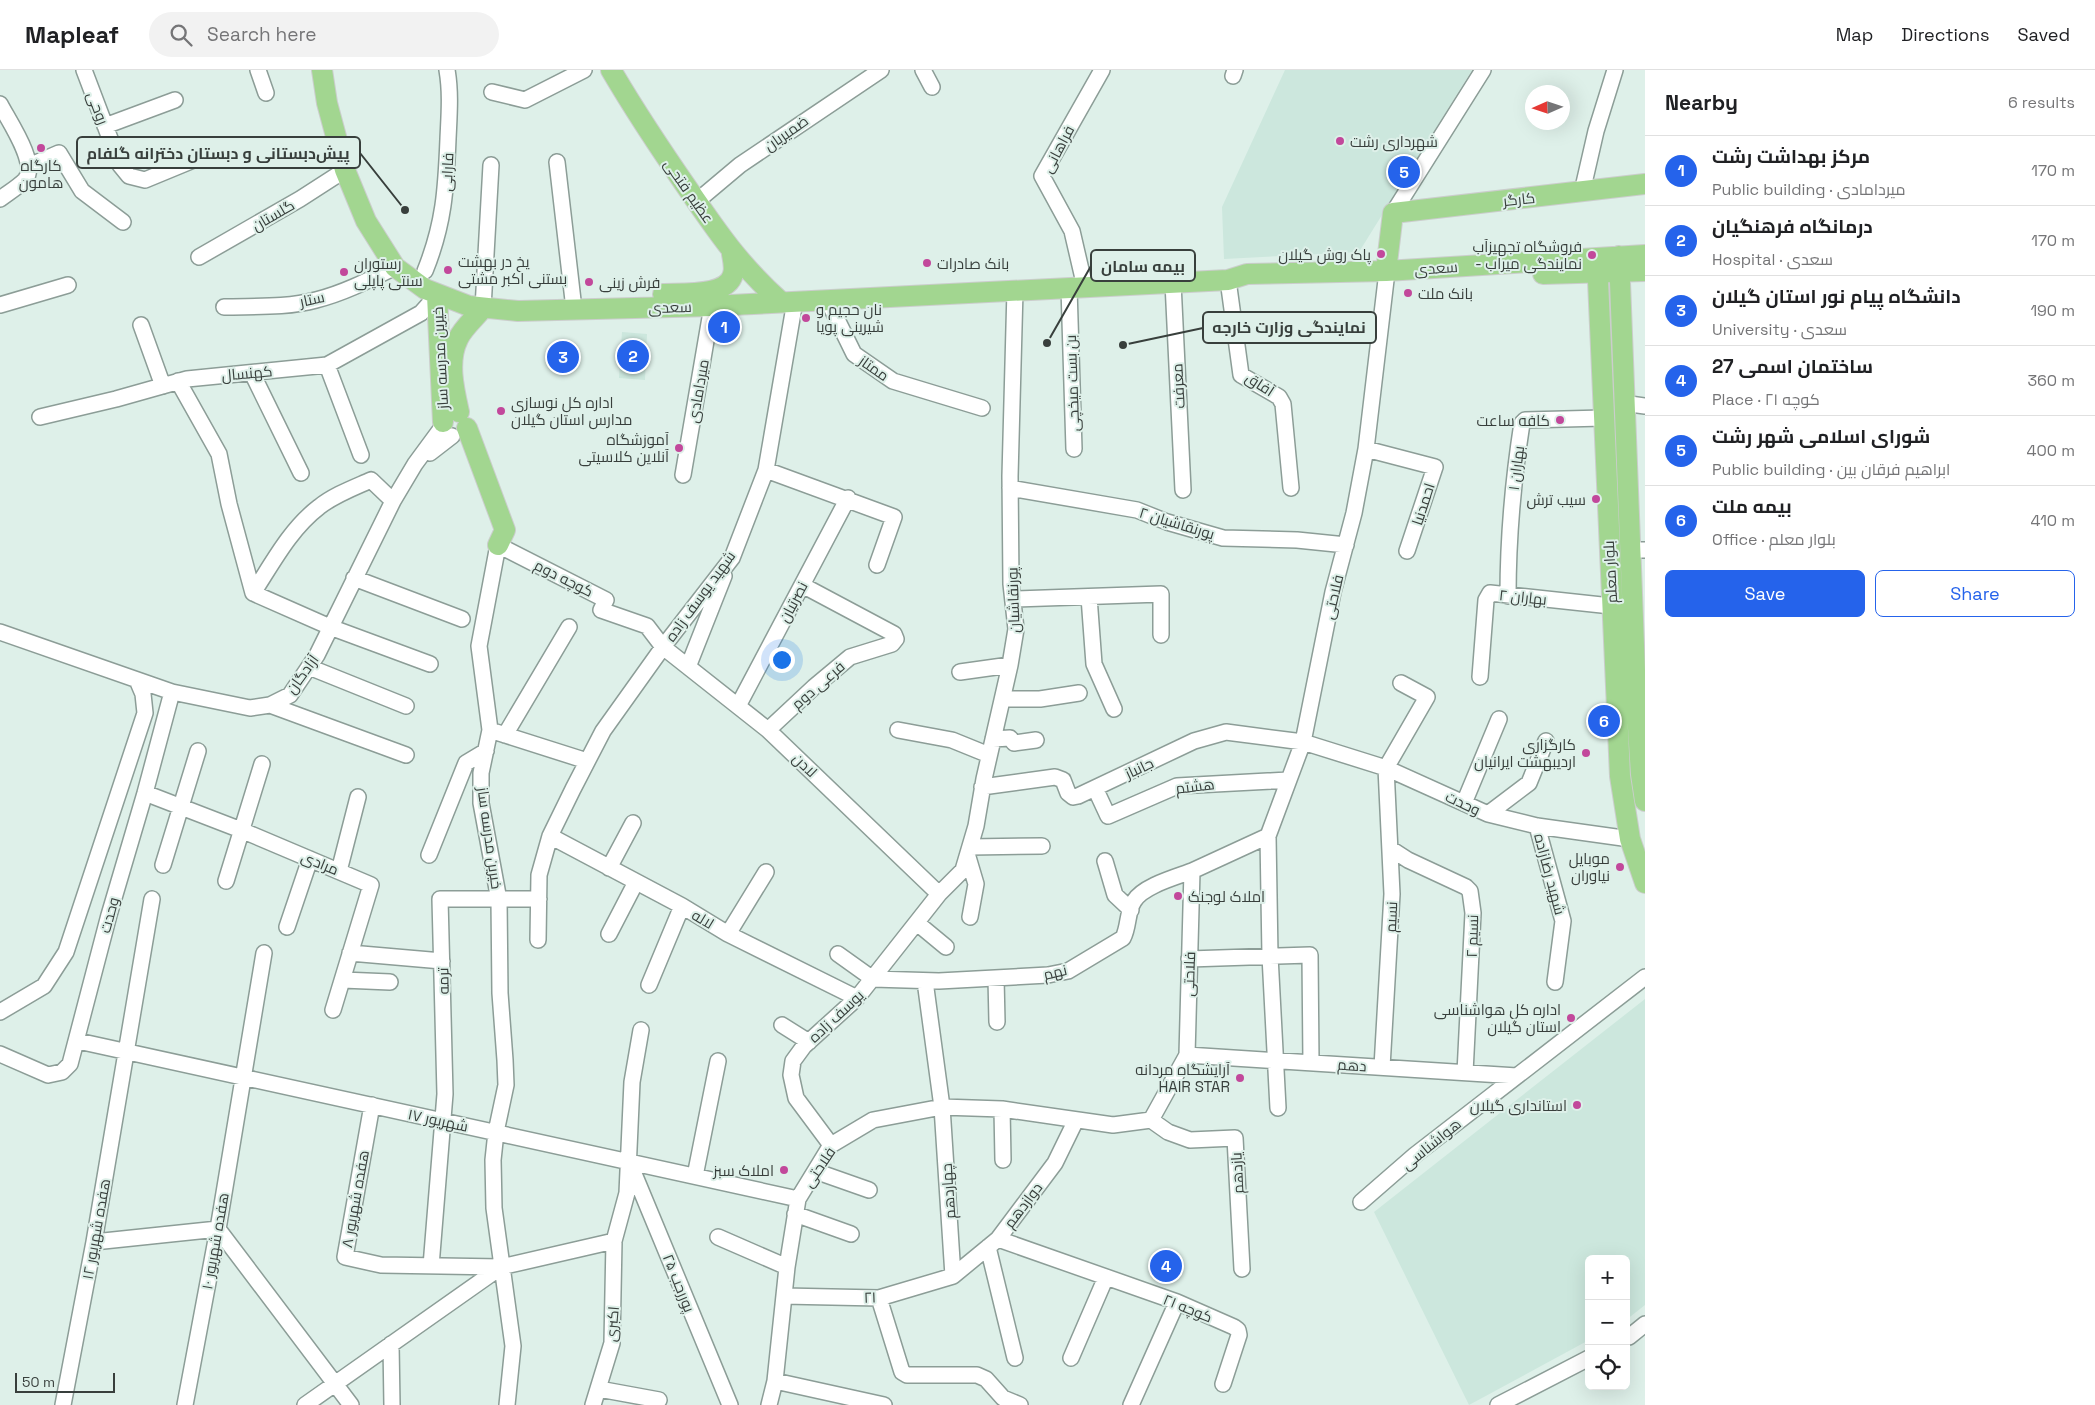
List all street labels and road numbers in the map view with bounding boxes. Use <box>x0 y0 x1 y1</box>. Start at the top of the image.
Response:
street label: روحی <box>82 89 113 128</box>
street label: ضمیریان <box>760 111 812 156</box>
street label: فراهانی <box>1038 122 1079 177</box>
street label: فارابی <box>436 152 459 192</box>
street label: عظیم فتحی <box>659 155 718 227</box>
street label: کارگر <box>1501 188 1536 210</box>
street label: گلستان <box>248 195 298 236</box>
street label: سعدی <box>1414 257 1458 280</box>
street label: ستار <box>297 287 326 311</box>
street label: سعدی <box>648 297 692 318</box>
street label: خیرین مدرسه ساز <box>428 306 453 411</box>
street label: بن بست میخچی <box>1061 334 1084 432</box>
street label: ممتاز <box>854 350 893 385</box>
street label: میردامادی <box>683 358 714 425</box>
street label: کهنسال <box>221 361 273 386</box>
street label: معرفت <box>1167 363 1189 409</box>
street label: آفاق <box>1241 368 1278 401</box>
street label: بهاران ۱ <box>1504 445 1529 492</box>
street label: احمدنیا <box>1407 480 1439 528</box>
street label: پورنقاشیان ۲ <box>1137 503 1217 544</box>
street label: بلوار معلم <box>1599 540 1622 604</box>
street label: شهید یوسف زاده <box>661 547 740 646</box>
street label: کوچه دوم <box>531 555 597 602</box>
street label: پورنقاشیان <box>1002 567 1025 633</box>
street label: فلاحتی <box>1319 573 1348 621</box>
street label: نصرتیان <box>774 578 813 626</box>
street label: بهاران ۲ <box>1498 585 1548 610</box>
street label: آزادگان <box>281 651 323 698</box>
street label: فرعی دوم <box>787 657 849 714</box>
street label: لادن <box>788 749 821 782</box>
street label: جانباز <box>1121 753 1156 783</box>
street label: هشتم <box>1174 774 1216 799</box>
street label: خیرین مدرسه ساز <box>472 785 507 890</box>
street label: وحدت <box>1442 787 1484 819</box>
street label: شهید رضازاده <box>1529 831 1570 917</box>
street label: مرادی <box>298 847 342 880</box>
street label: وحدت <box>95 895 123 935</box>
street label: نسیم <box>1381 901 1402 933</box>
street label: لاله <box>688 905 718 933</box>
street label: نسیم ٢ <box>1462 914 1483 958</box>
street label: فلاحتی <box>1179 951 1200 997</box>
street label: نهم <box>1041 960 1069 985</box>
street label: ترمه <box>433 967 453 995</box>
street label: یوسف زاده <box>804 986 868 1046</box>
street label: دهم <box>1337 1055 1367 1076</box>
street label: ۱۷ شهریور <box>406 1104 470 1137</box>
street label: هواشناسی <box>1397 1114 1465 1175</box>
street label: فلاحتی <box>798 1143 840 1192</box>
street label: هفده شهریور ۸ <box>337 1149 374 1249</box>
street label: یازدهم <box>1226 1152 1249 1194</box>
street label: چهاردهم <box>937 1162 960 1219</box>
street label: هفده شهریور ۱۲ <box>78 1177 115 1281</box>
street label: دوازدهم <box>1000 1178 1047 1232</box>
street label: هفده شهریور ۱۰ <box>197 1191 234 1291</box>
street label: پوررجب ۲۵ <box>658 1251 699 1315</box>
street label: ۲۱ <box>863 1287 877 1307</box>
street label: کوچه ۲۱ <box>1160 1290 1215 1327</box>
street label: اکبری <box>601 1305 624 1343</box>

